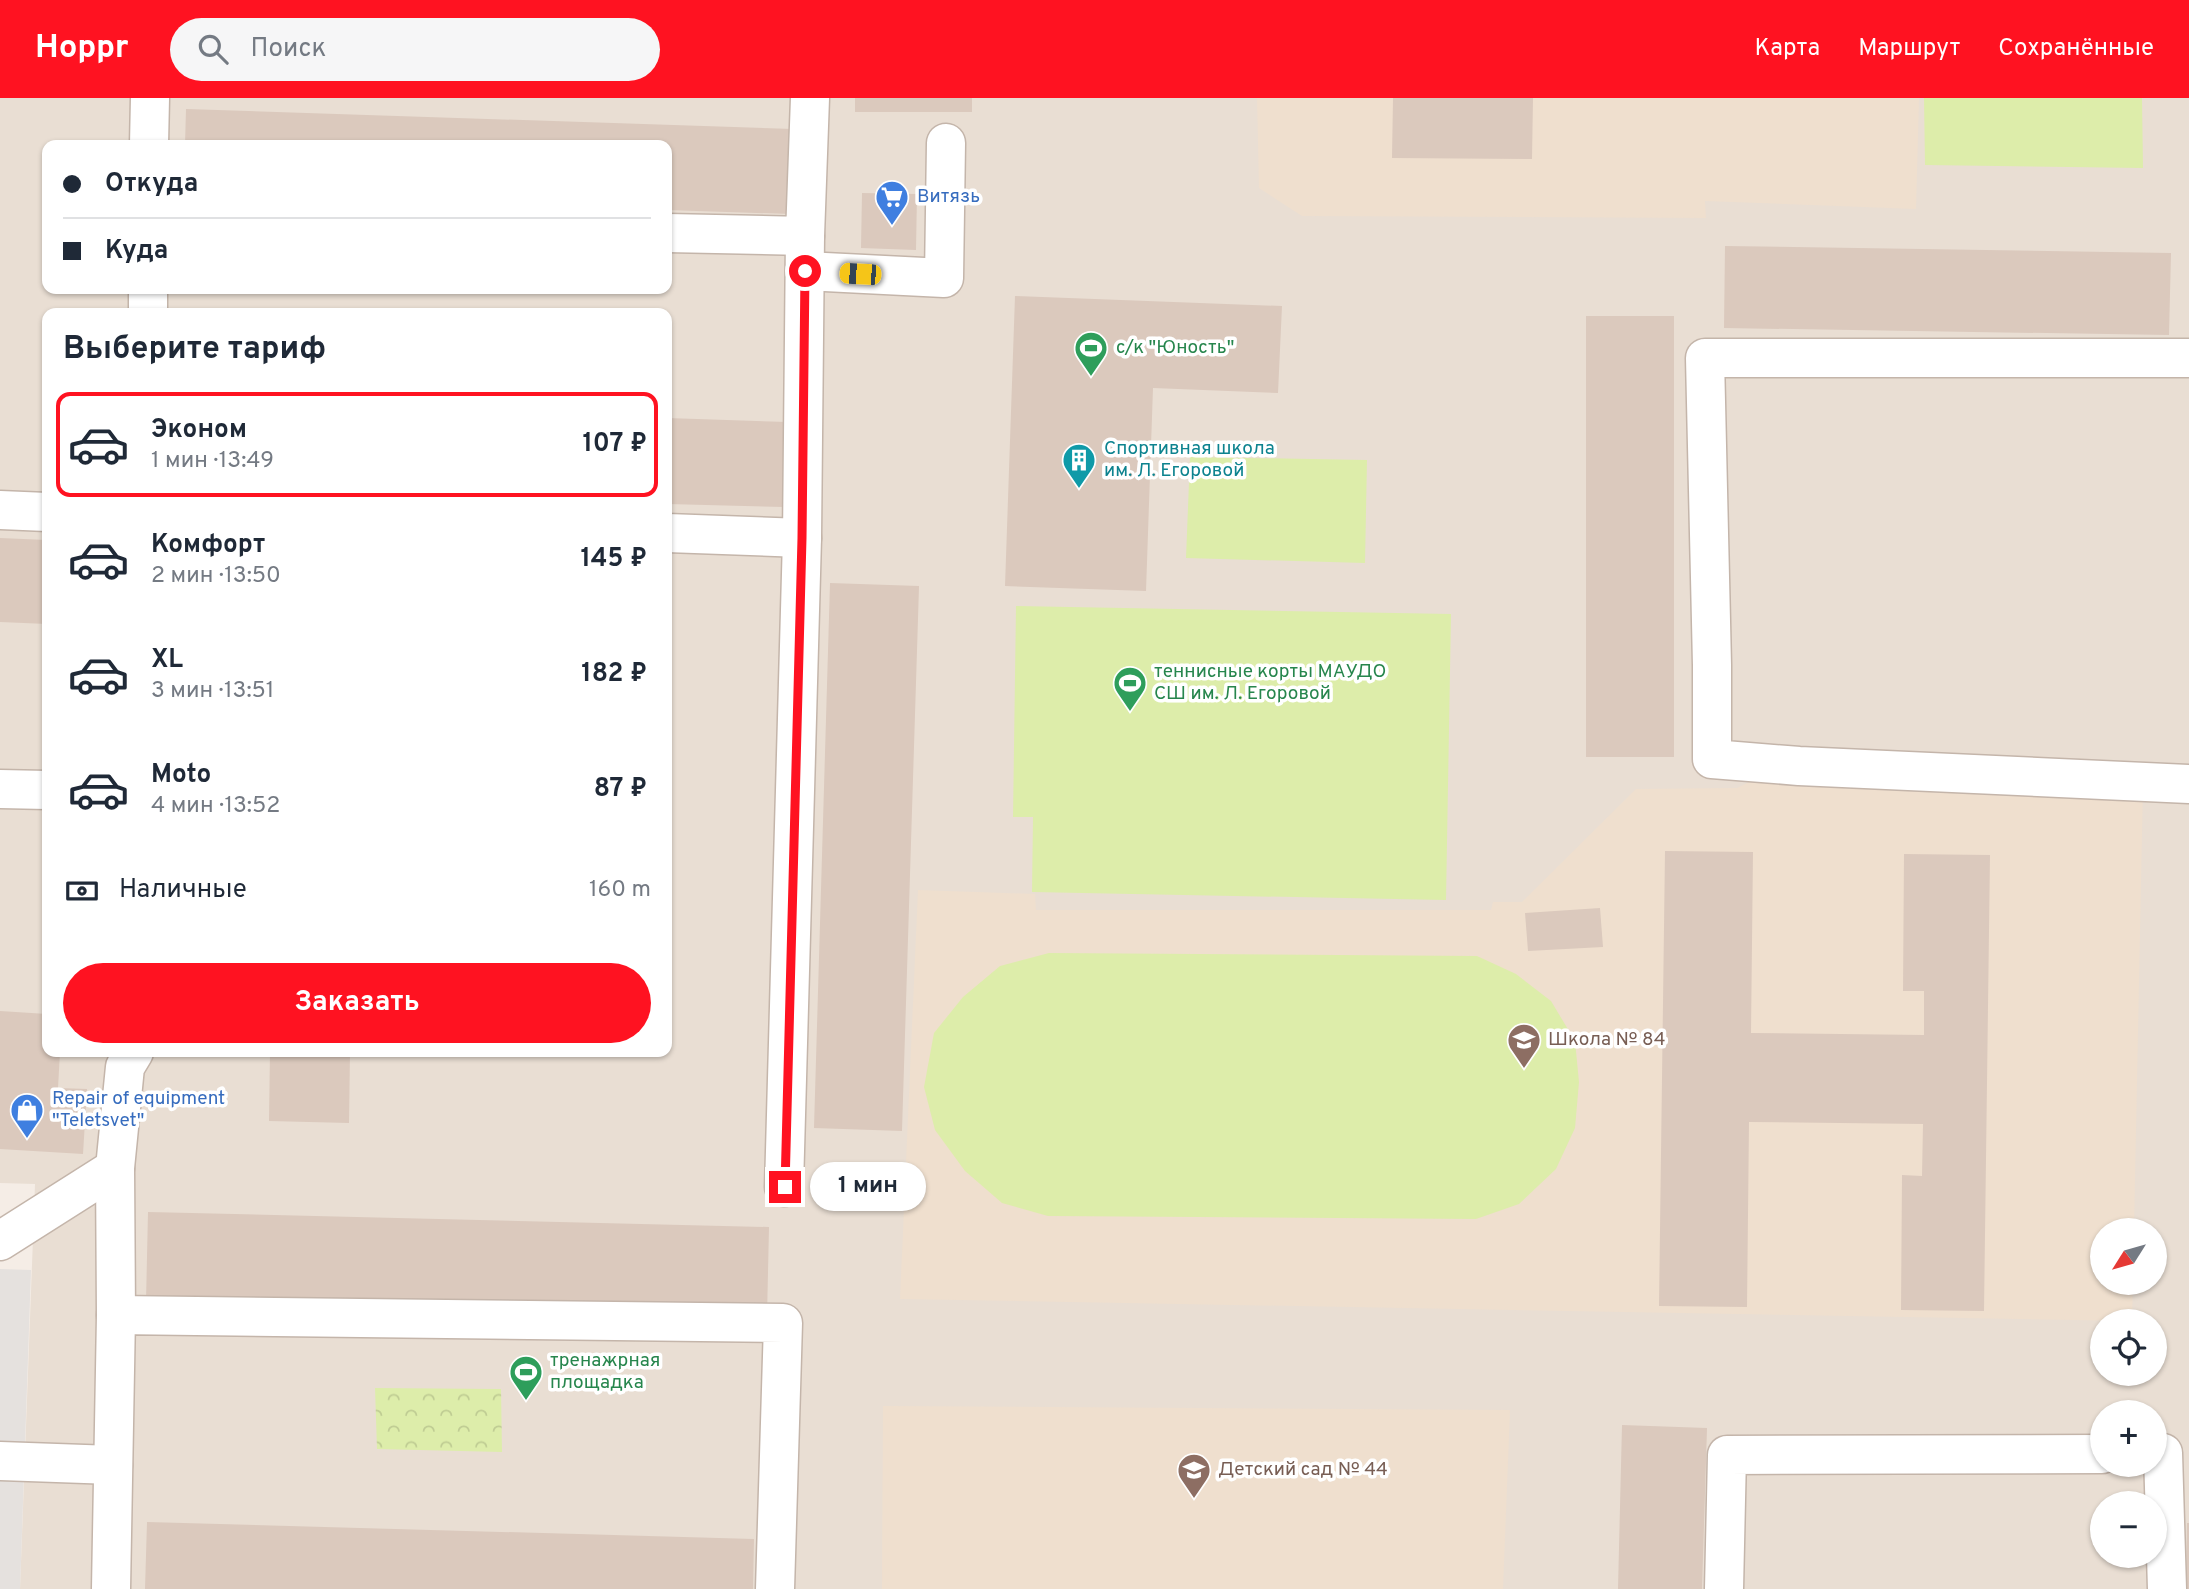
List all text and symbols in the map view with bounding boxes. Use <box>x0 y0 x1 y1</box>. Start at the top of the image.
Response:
search box <box>170 18 660 81</box>
text: Hoppr <box>35 28 128 70</box>
icon: search <box>194 30 232 68</box>
text: Поиск <box>250 33 326 66</box>
text: Карта <box>1754 34 1820 64</box>
text: Маршрут <box>1858 34 1960 64</box>
text: Сохранённые <box>1998 34 2154 64</box>
text: Откуда <box>105 168 198 201</box>
supermarket icon: Витязь <box>873 178 911 227</box>
place label: Витязь <box>917 185 980 209</box>
text: Куда <box>105 235 168 268</box>
route start <box>789 255 821 287</box>
car <box>839 262 882 286</box>
sports icon: с/к "Юность" <box>1072 329 1110 378</box>
text: Выберите тариф <box>63 330 326 370</box>
place label: с/к "Юность" <box>1116 336 1234 360</box>
icon: car <box>67 413 130 476</box>
text: Эконом <box>151 414 247 447</box>
text: 107 ₽ <box>582 428 647 461</box>
place label: Спортивная школа им. Л. Егоровой <box>1104 437 1275 483</box>
building icon: Спортивная школа им. Л. Егоровой <box>1060 441 1098 490</box>
text: 1 мин · 13:49 <box>151 447 274 476</box>
icon: car <box>67 528 130 591</box>
text: Комфорт <box>151 529 265 562</box>
text: 145 ₽ <box>580 543 647 576</box>
text: 2 мин · 13:50 <box>151 562 281 591</box>
icon: car <box>67 643 130 706</box>
text: XL <box>151 644 183 677</box>
text: 182 ₽ <box>581 658 647 691</box>
place label: теннисные корты МАУДО СШ им. Л. Егоровой <box>1154 660 1386 706</box>
sports icon: теннисные корты МАУДО СШ им. Л. Егоровой <box>1111 664 1149 713</box>
text: 3 мин · 13:51 <box>151 677 274 706</box>
icon: car <box>67 758 130 821</box>
text: Moto <box>151 759 211 792</box>
text: 87 ₽ <box>594 773 647 806</box>
text: 4 мин · 13:52 <box>151 792 280 821</box>
icon: cash <box>63 872 101 910</box>
text: Наличные <box>119 874 247 907</box>
text: 160 m <box>589 876 651 905</box>
button: Заказать <box>63 963 651 1043</box>
school or university icon: Школа № 84 <box>1505 1021 1543 1070</box>
place label: Школа № 84 <box>1548 1028 1665 1052</box>
place label: Repair of equipment "Teletsvet" <box>52 1087 225 1133</box>
shop icon: Repair of equipment "Teletsvet" <box>8 1091 46 1140</box>
callout: 1 мин <box>810 1162 925 1212</box>
route end <box>769 1171 801 1203</box>
text: 1 мин <box>838 1172 898 1201</box>
north arrow <box>2090 1218 2166 1295</box>
map controls <box>2090 1218 2167 1568</box>
button: locate <box>2090 1309 2167 1386</box>
place label: тренажрная площадка <box>550 1349 660 1395</box>
sports icon: тренажрная площадка <box>507 1353 545 1402</box>
button: + <box>2090 1400 2167 1477</box>
school or university icon: Детский сад № 44 <box>1175 1451 1213 1500</box>
place label: Детский сад № 44 <box>1218 1458 1388 1482</box>
button: − <box>2090 1491 2167 1568</box>

